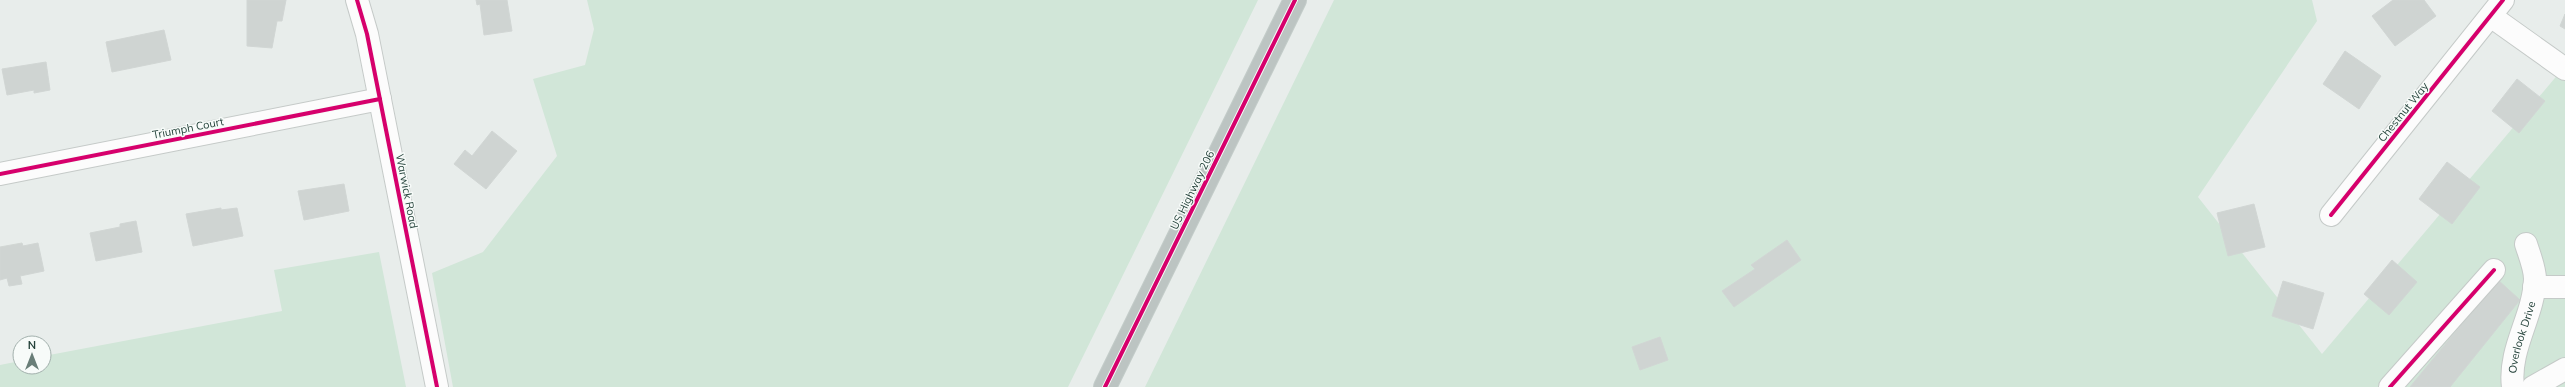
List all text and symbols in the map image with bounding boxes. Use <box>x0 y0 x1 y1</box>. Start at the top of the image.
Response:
street label: Chestnut Way <box>2375 79 2431 145</box>
street label: Triumph Court <box>151 114 225 142</box>
street label: US Highway 206 <box>1167 148 1217 232</box>
street label: Warwick Road <box>393 153 421 229</box>
street label: Overlook Drive <box>2505 300 2538 374</box>
north arrow <box>12 335 52 375</box>
text: N <box>28 338 36 352</box>

